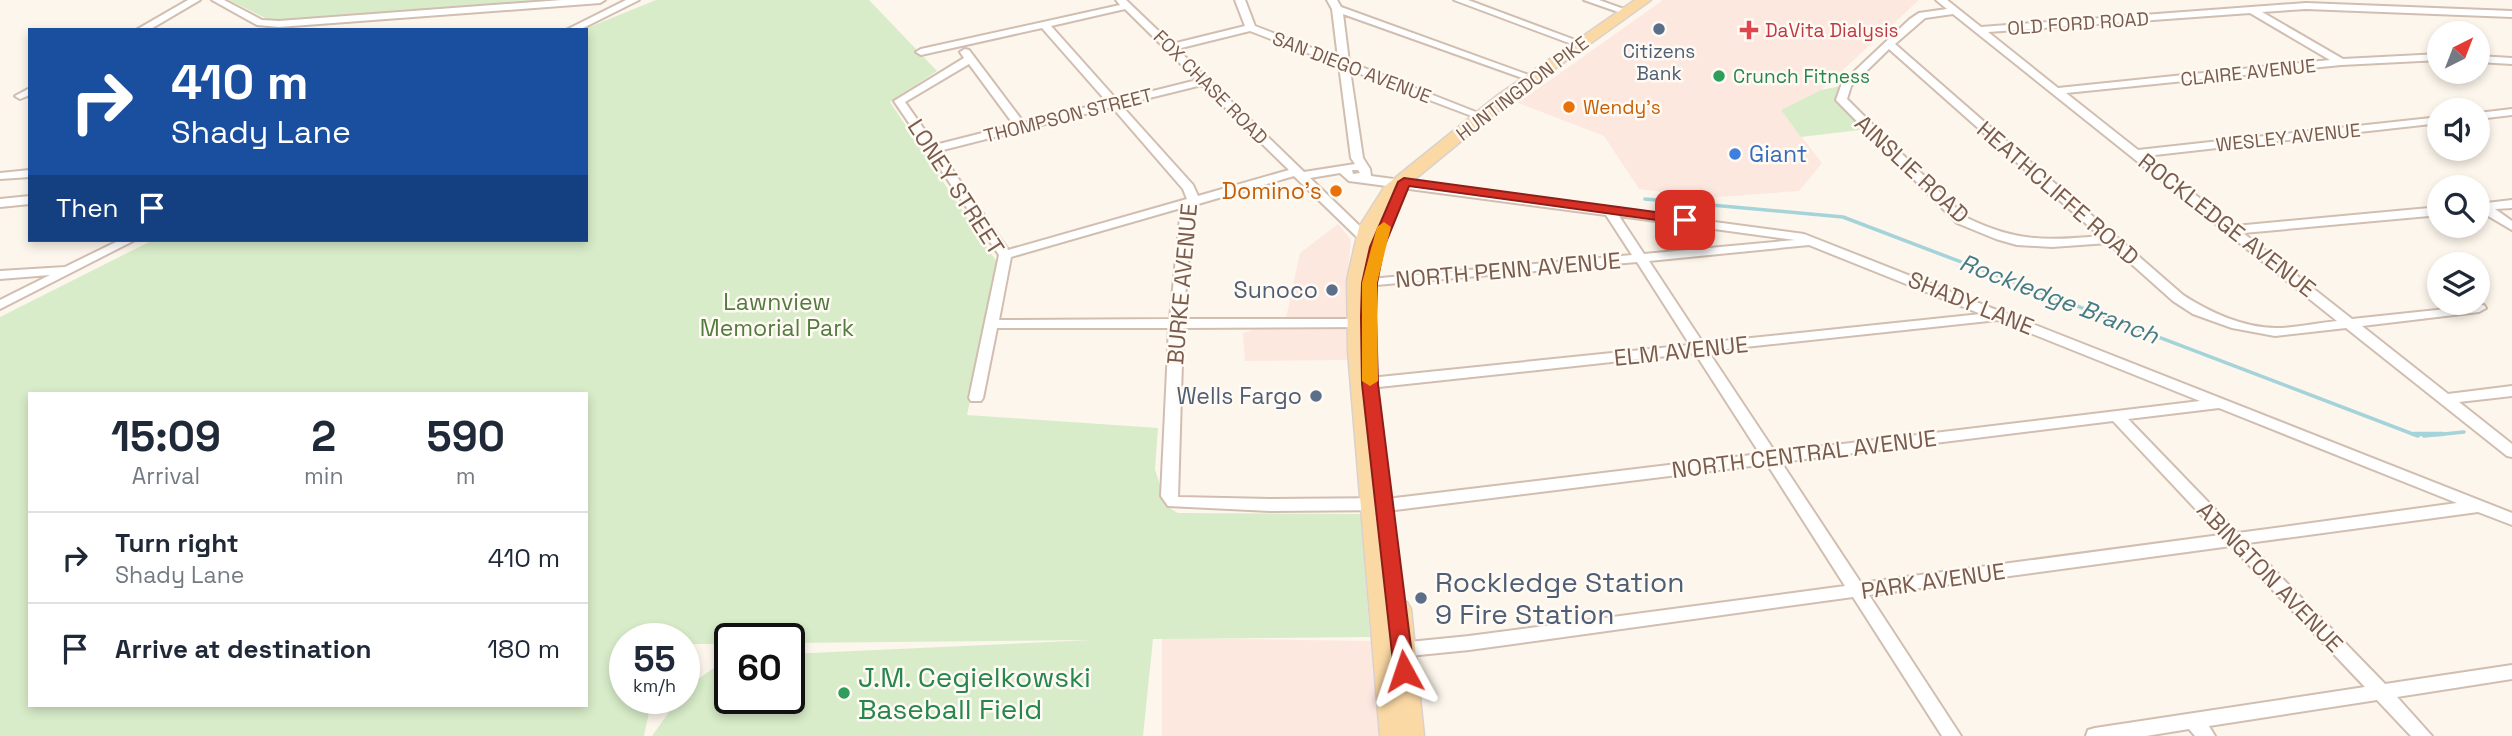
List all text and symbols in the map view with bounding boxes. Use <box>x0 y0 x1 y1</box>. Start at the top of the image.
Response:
street label: OLD FORD ROAD <box>2006 6 2150 41</box>
place label: DaVita Dialysis <box>1765 18 1899 43</box>
marker: DaVita Dialysis <box>1739 20 1759 40</box>
marker: Citizens Bank <box>1651 21 1667 37</box>
north arrow <box>2427 21 2490 84</box>
map controls <box>2427 21 2490 315</box>
street label: FOX CHASE ROAD <box>1148 25 1273 150</box>
street label: SAN DIEGO AVENUE <box>1269 26 1435 109</box>
street label: HUNTINGDON PIKE <box>1451 30 1594 146</box>
place label: Citizens Bank <box>1623 39 1695 86</box>
text: 410 m <box>171 51 309 113</box>
street label: CLAIRE AVENUE <box>2179 53 2317 92</box>
icon: right <box>56 56 147 147</box>
place label: Crunch Fitness <box>1733 64 1870 89</box>
marker: Crunch Fitness <box>1711 68 1727 84</box>
street label: THOMPSON STREET <box>981 82 1155 149</box>
place label: Wendy's <box>1583 95 1661 120</box>
button: sound <box>2427 98 2490 161</box>
marker: Wendy's <box>1561 99 1577 115</box>
street label: AINSLIE ROAD <box>1848 108 1976 230</box>
text: Shady Lane <box>171 112 351 152</box>
street label: LONEY STREET <box>901 113 1011 261</box>
street label: HEATHCLIFFE ROAD <box>1971 114 2145 272</box>
street label: WESLEY AVENUE <box>2214 117 2362 158</box>
place label: Giant <box>1749 139 1807 169</box>
marker: Giant <box>1727 146 1743 162</box>
street label: ROCKLEDGE AVENUE <box>2132 146 2322 304</box>
button: search <box>2427 175 2490 238</box>
place label: Domino's <box>1222 176 1322 206</box>
marker: Domino's <box>1328 183 1344 199</box>
icon: arrive <box>133 189 171 227</box>
pin <box>1655 190 1715 250</box>
text: Then <box>56 191 119 225</box>
icon: arrive <box>1666 201 1704 239</box>
street label: BURKE AVENUE <box>1160 202 1204 366</box>
street label: NORTH PENN AVENUE <box>1394 245 1622 295</box>
water label: Rockledge Branch <box>1955 246 2164 351</box>
button: layers <box>2427 252 2490 315</box>
street label: SHADY LANE <box>1904 264 2038 342</box>
place label: Sunoco <box>1234 275 1318 305</box>
marker: Sunoco <box>1324 282 1340 298</box>
park label: Lawnview Memorial Park <box>700 287 854 343</box>
street label: ELM AVENUE <box>1612 329 1750 373</box>
place label: Wells Fargo <box>1177 381 1302 411</box>
marker: Wells Fargo <box>1308 388 1324 404</box>
text: 15:09 <box>111 410 221 463</box>
text: 2 <box>311 410 336 463</box>
text: 590 <box>427 410 505 463</box>
street label: NORTH CENTRAL AVENUE <box>1670 423 1938 485</box>
text: Arrival <box>132 461 200 491</box>
text: min <box>304 461 343 491</box>
text: m <box>456 461 476 491</box>
street label: ABINGTON AVENUE <box>2190 495 2350 659</box>
text: Turn right <box>115 526 239 560</box>
icon: right <box>56 539 94 577</box>
text: 410 m <box>488 541 560 575</box>
street label: PARK AVENUE <box>1859 556 2007 606</box>
text: Shady Lane <box>115 560 244 590</box>
place label: Rockledge Station 9 Fire Station <box>1435 564 1684 632</box>
marker: Rockledge Station 9 Fire Station <box>1413 590 1429 606</box>
speed limit sign: 60 <box>714 623 805 714</box>
icon: arrive <box>56 630 94 668</box>
text: Arrive at destination <box>115 632 372 666</box>
text: 180 m <box>487 632 560 666</box>
position arrow <box>1367 634 1441 708</box>
text: 55 <box>633 637 676 681</box>
place label: J.M. Cegielkowski Baseball Field <box>858 659 1091 727</box>
text: km/h <box>633 674 676 697</box>
marker: J.M. Cegielkowski Baseball Field <box>836 685 852 701</box>

